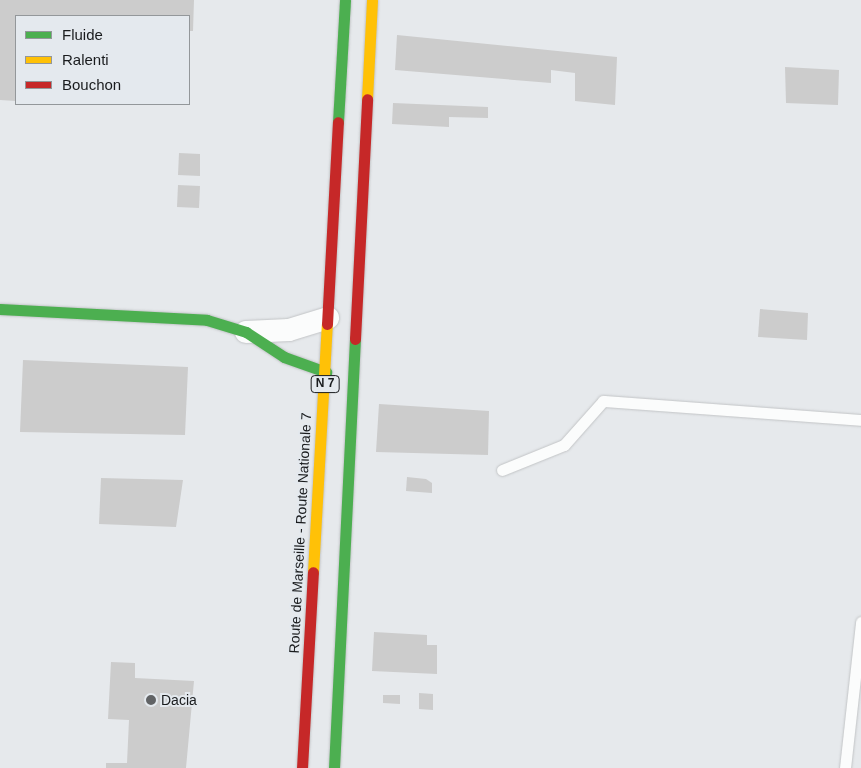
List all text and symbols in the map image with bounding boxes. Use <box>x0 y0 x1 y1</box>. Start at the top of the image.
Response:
legend <box>15 15 190 105</box>
text: Fluide <box>62 26 103 43</box>
text: Ralenti <box>62 51 109 68</box>
text: Bouchon <box>62 76 121 93</box>
road number: N 7 <box>310 374 340 394</box>
street label: Route de Marseille - Route Nationale 7 <box>285 412 315 654</box>
place label: Dacia <box>161 692 197 708</box>
marker: Dacia <box>145 694 157 706</box>

